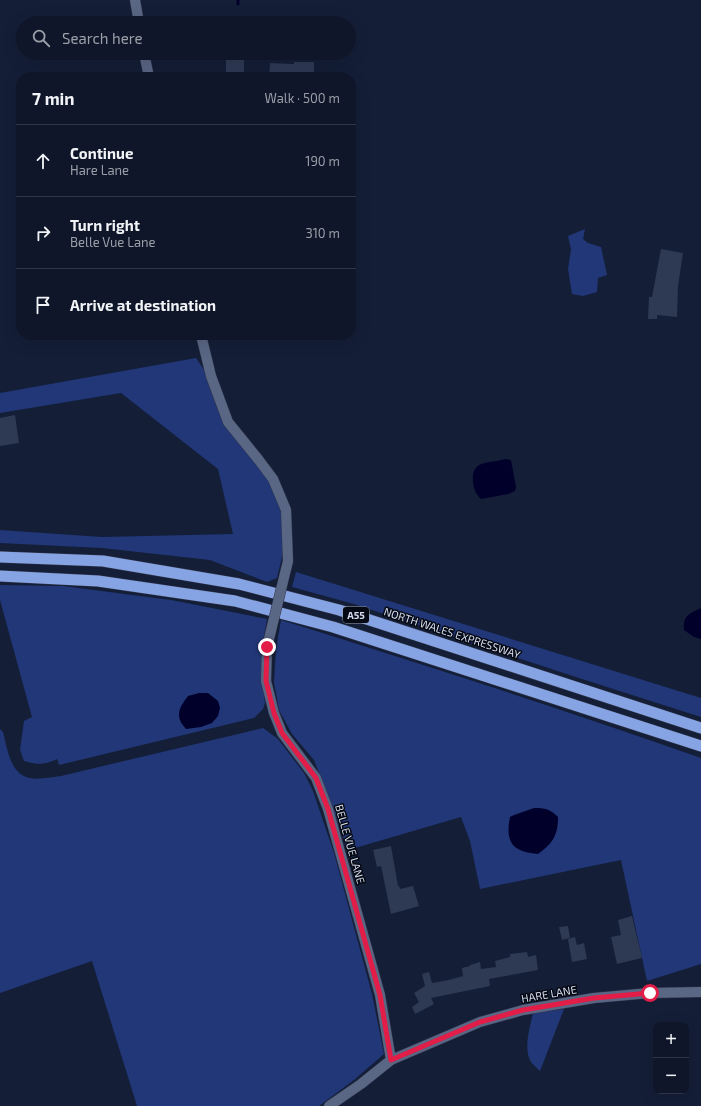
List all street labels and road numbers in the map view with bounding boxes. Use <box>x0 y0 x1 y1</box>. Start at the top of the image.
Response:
street label: NORTH WALES EXPRESSWAY <box>382 604 523 661</box>
road number: A55 <box>343 607 369 623</box>
street label: BELLE VUE LANE <box>333 803 368 885</box>
street label: HARE LANE <box>520 982 578 1005</box>

